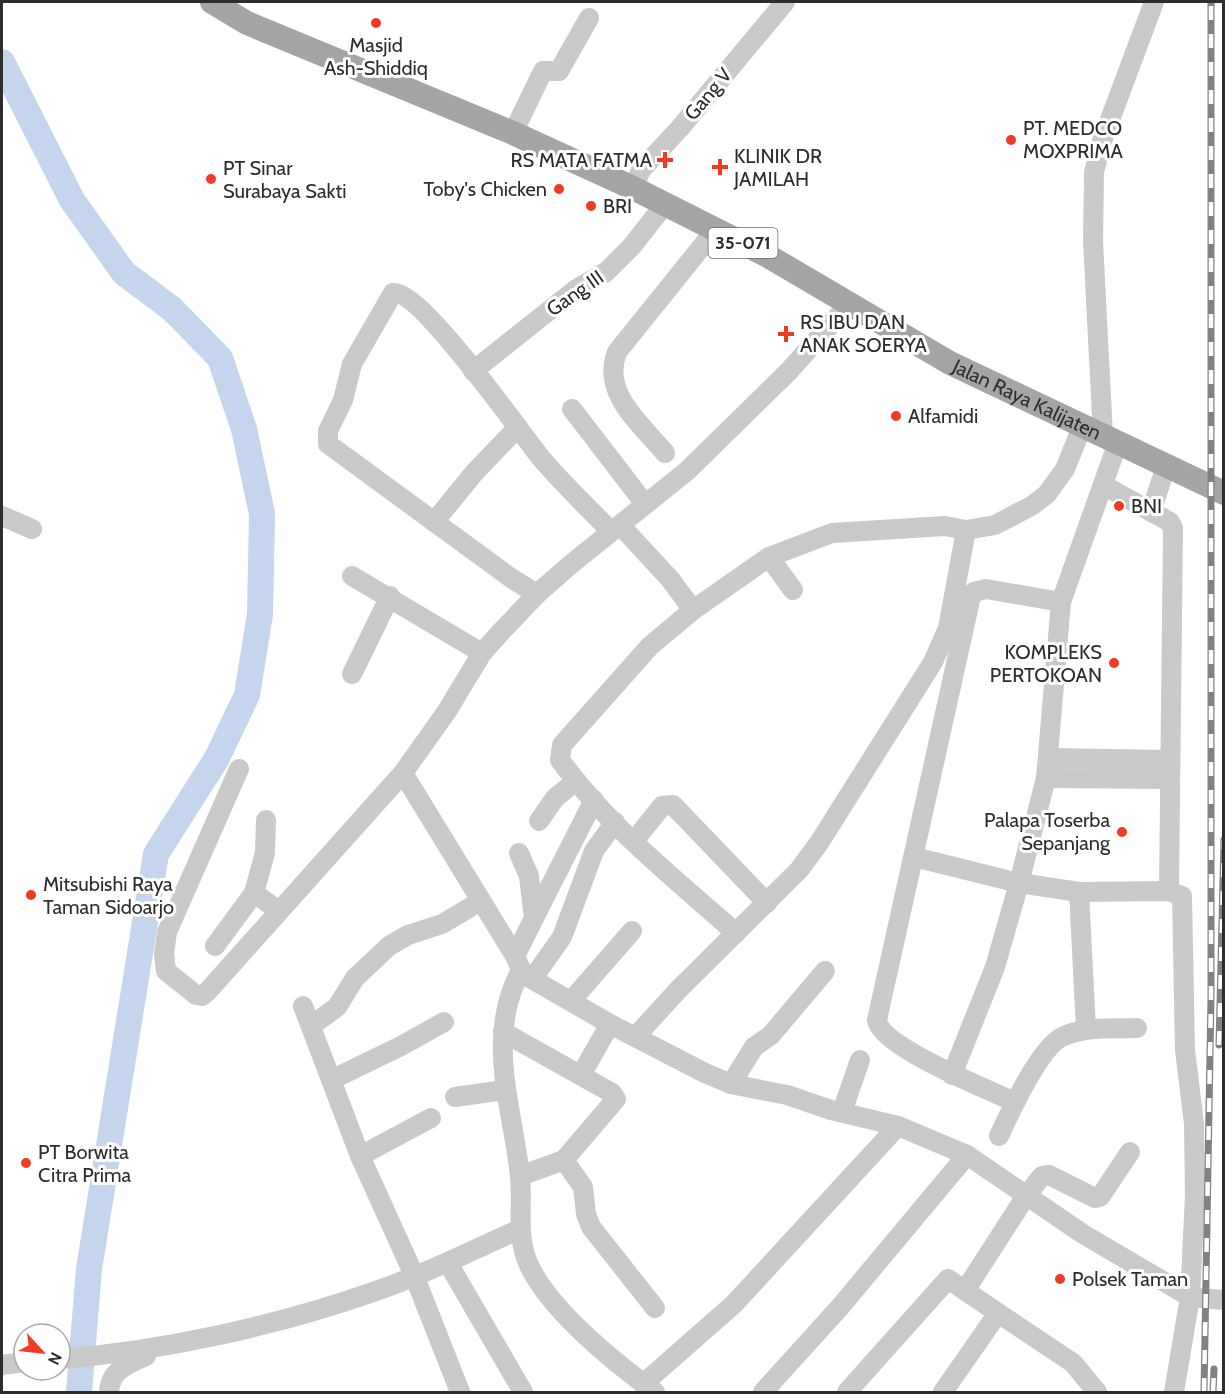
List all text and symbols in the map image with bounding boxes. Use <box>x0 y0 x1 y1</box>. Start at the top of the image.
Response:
marker: Masjid Ash-Shiddiq <box>369 16 383 30</box>
place label: Masjid Ash-Shiddiq <box>324 33 428 80</box>
street label: Gang V <box>679 62 737 125</box>
place label: PT. MEDCO MOXPRIMA <box>1023 116 1124 163</box>
marker: PT. MEDCO MOXPRIMA <box>1004 133 1018 147</box>
place label: KLINIK DR JAMILAH <box>733 144 822 191</box>
place label: RS MATA FATMA <box>511 148 653 172</box>
marker: RS MATA FATMA <box>656 151 674 169</box>
place label: PT Sinar Surabaya Sakti <box>223 156 346 203</box>
marker: KLINIK DR JAMILAH <box>711 158 729 176</box>
marker: PT Sinar Surabaya Sakti <box>204 172 218 186</box>
place label: Toby's Chicken <box>424 177 547 201</box>
marker: Toby's Chicken <box>552 182 566 196</box>
place label: BRI <box>603 194 632 218</box>
marker: BRI <box>584 199 598 213</box>
road number: 35-071 <box>708 228 777 258</box>
street label: Gang III <box>542 265 608 321</box>
place label: RS IBU DAN ANAK SOERYA <box>800 310 928 357</box>
marker: RS IBU DAN ANAK SOERYA <box>777 325 795 343</box>
street label: Jalan Raya Kalijaten <box>948 354 1105 445</box>
place label: Alfamidi <box>908 404 978 428</box>
marker: Alfamidi <box>889 409 903 423</box>
place label: BNI <box>1131 494 1162 518</box>
marker: BNI <box>1112 499 1126 513</box>
place label: KOMPLEKS PERTOKOAN <box>990 640 1102 687</box>
marker: KOMPLEKS PERTOKOAN <box>1107 656 1121 670</box>
place label: Palapa Toserba Sepanjang <box>984 808 1111 855</box>
marker: Palapa Toserba Sepanjang <box>1115 825 1129 839</box>
place label: Mitsubishi Raya Taman Sidoarjo <box>43 872 174 919</box>
marker: Mitsubishi Raya Taman Sidoarjo <box>24 888 38 902</box>
place label: PT Borwita Citra Prima <box>38 1140 132 1187</box>
marker: PT Borwita Citra Prima <box>19 1156 33 1170</box>
place label: Polsek Taman <box>1072 1267 1188 1291</box>
marker: Polsek Taman <box>1053 1272 1067 1286</box>
north arrow <box>12 1322 72 1382</box>
text: N <box>44 1349 66 1368</box>

